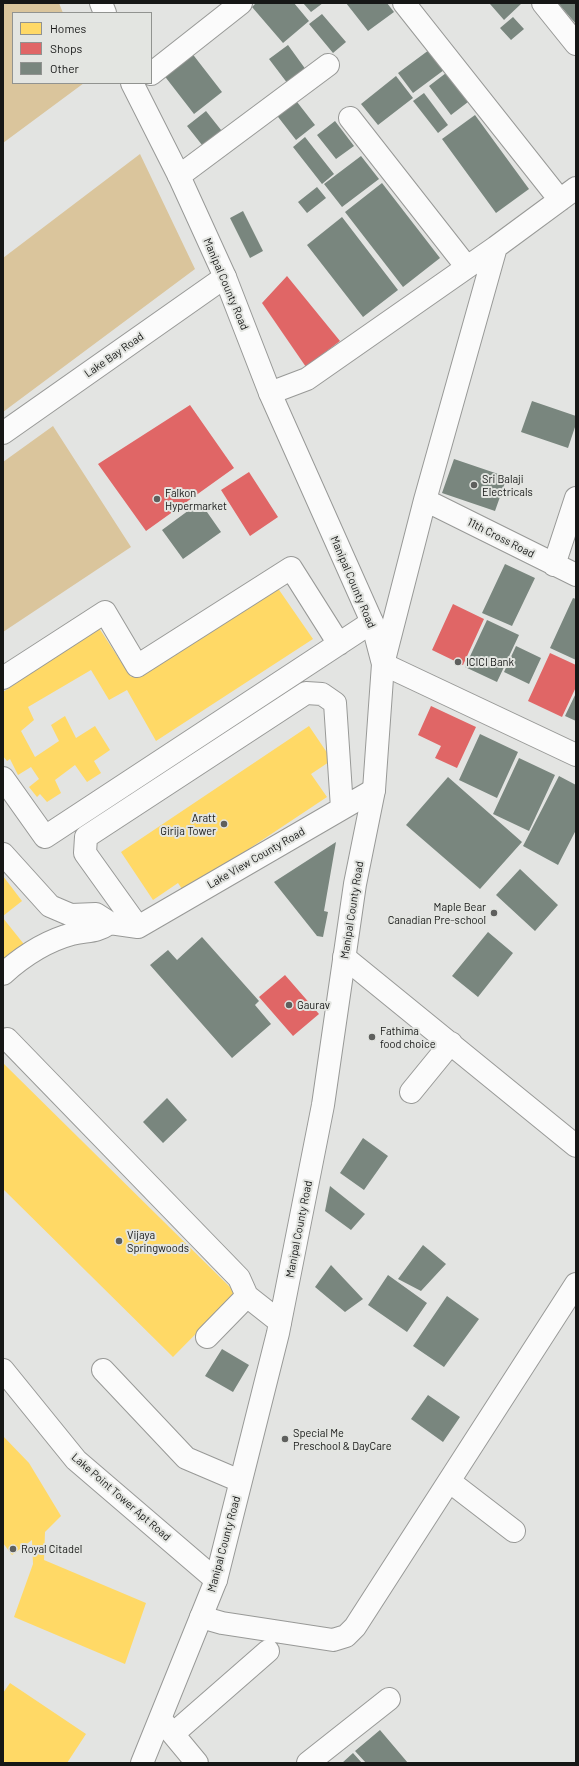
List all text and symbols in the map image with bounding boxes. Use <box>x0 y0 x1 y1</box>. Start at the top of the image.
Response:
legend <box>12 12 152 84</box>
text: Homes <box>50 21 86 35</box>
text: Shops <box>50 41 82 55</box>
text: Other <box>50 61 79 75</box>
street label: Manipal County Road <box>201 236 251 332</box>
street label: Lake Bay Road <box>82 330 146 380</box>
place label: Sri Balaji Electricals <box>482 472 533 498</box>
marker: Sri Balaji Electricals <box>469 480 479 490</box>
place label: Falkon Hypermarket <box>165 486 227 512</box>
marker: Falkon Hypermarket <box>152 494 162 504</box>
street label: 11th Cross Road <box>465 515 537 561</box>
street label: Manipal County Road <box>328 534 378 630</box>
place label: ICICI Bank <box>466 655 514 669</box>
marker: ICICI Bank <box>453 657 463 667</box>
place label: Aratt Girija Tower <box>160 811 216 837</box>
marker: Aratt Girija Tower <box>219 819 229 829</box>
street label: Lake View County Road <box>205 825 307 891</box>
street label: Manipal County Road <box>338 860 366 960</box>
place label: Maple Bear Canadian Pre-school <box>388 900 486 926</box>
marker: Maple Bear Canadian Pre-school <box>489 908 499 918</box>
place label: Gaurav <box>297 998 330 1012</box>
marker: Gaurav <box>284 1000 294 1010</box>
place label: Fathima food choice <box>380 1024 436 1050</box>
marker: Fathima food choice <box>367 1032 377 1042</box>
street label: Manipal County Road <box>283 1179 315 1279</box>
place label: Vijaya Springwoods <box>127 1228 189 1254</box>
marker: Vijaya Springwoods <box>114 1236 124 1246</box>
place label: Special Me Preschool & DayCare <box>293 1426 392 1452</box>
marker: Special Me Preschool & DayCare <box>280 1434 290 1444</box>
street label: Lake Point Tower Apt Road <box>69 1450 173 1544</box>
street label: Manipal County Road <box>205 1495 243 1593</box>
place label: Royal Citadel <box>21 1542 82 1556</box>
marker: Royal Citadel <box>8 1544 18 1554</box>

